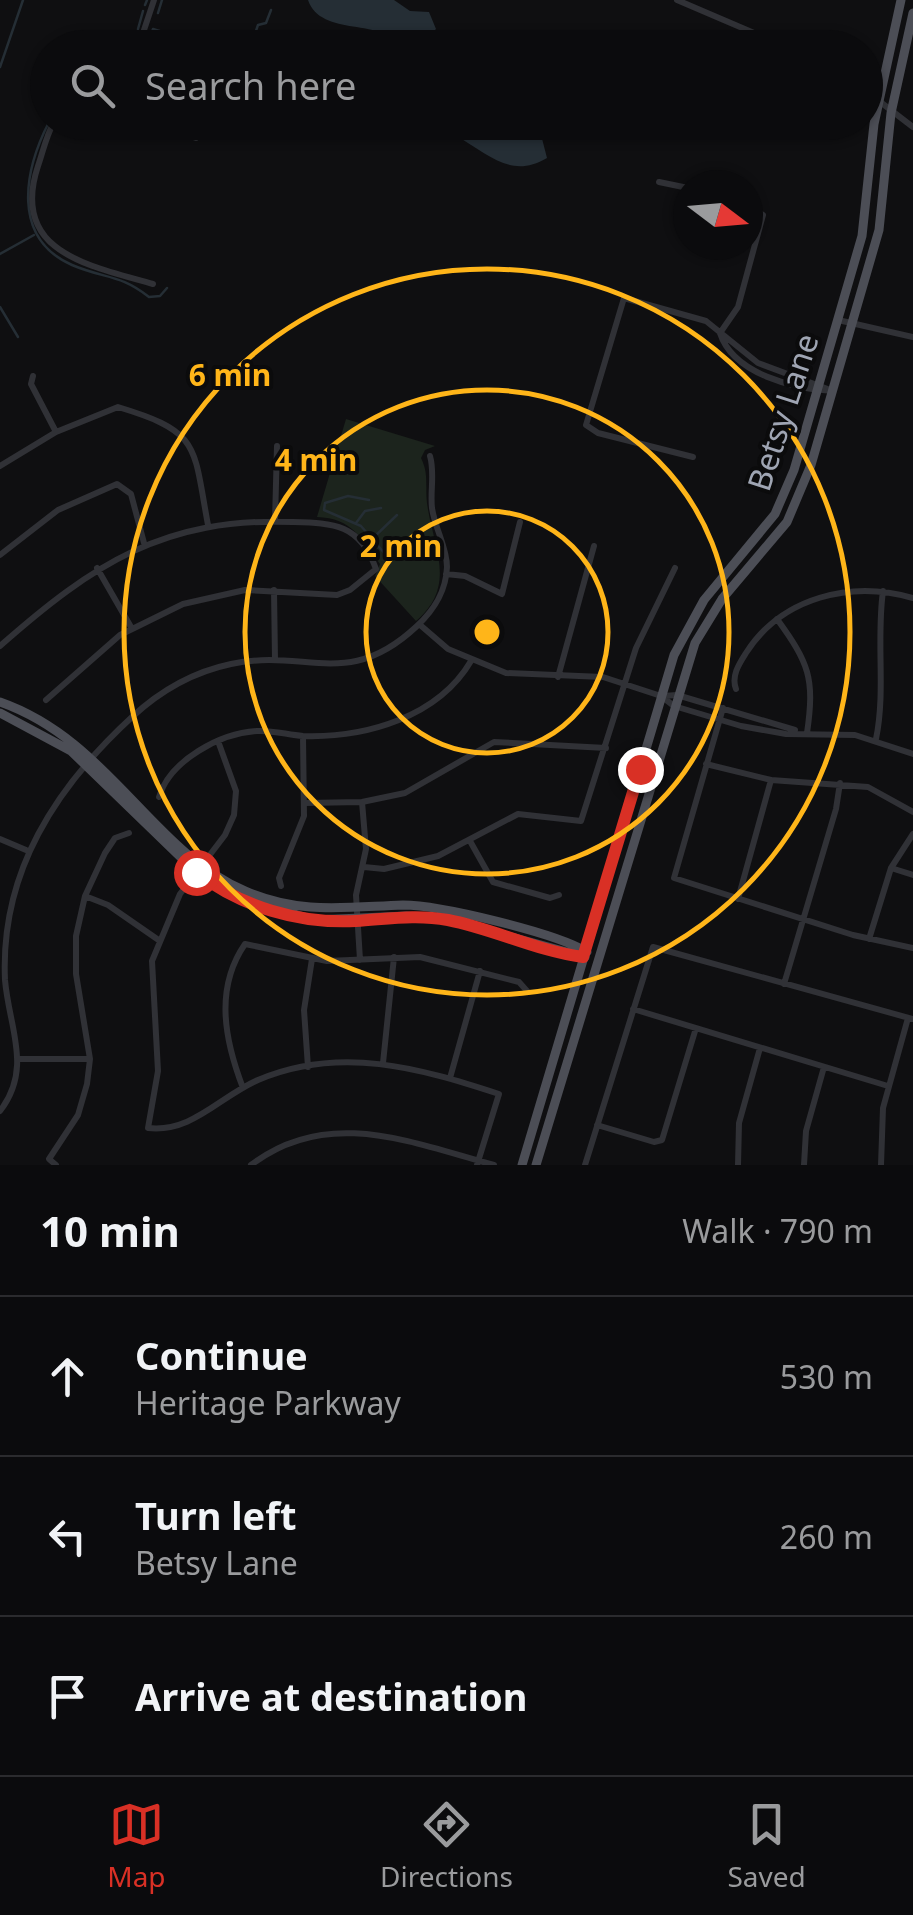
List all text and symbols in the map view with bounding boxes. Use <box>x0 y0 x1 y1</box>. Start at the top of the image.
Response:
search box <box>30 30 883 140</box>
icon: search <box>65 58 120 113</box>
text: Search here <box>145 59 356 111</box>
north arrow <box>673 170 763 260</box>
street label: Betsy Lane <box>736 328 828 496</box>
text: 6 min <box>189 354 271 395</box>
text: 4 min <box>275 439 357 480</box>
text: 2 min <box>360 525 442 566</box>
centre of rings <box>469 614 505 650</box>
route end <box>618 747 664 793</box>
route start <box>174 850 220 896</box>
text: 10 min <box>40 1202 180 1259</box>
text: Walk · 790 m <box>682 1209 873 1252</box>
text: Continue <box>135 1329 308 1381</box>
icon: ahead <box>40 1349 95 1404</box>
text: 530 m <box>780 1355 873 1398</box>
text: Heritage Parkway <box>135 1381 401 1424</box>
text: Turn left <box>135 1489 297 1541</box>
icon: left <box>40 1509 95 1564</box>
text: 260 m <box>780 1515 873 1558</box>
text: Betsy Lane <box>135 1541 298 1584</box>
icon: arrive <box>40 1669 95 1724</box>
text: Arrive at destination <box>135 1670 527 1722</box>
tab: Map <box>107 1797 166 1895</box>
tab: Directions <box>380 1797 513 1895</box>
tab: Saved <box>727 1797 806 1895</box>

